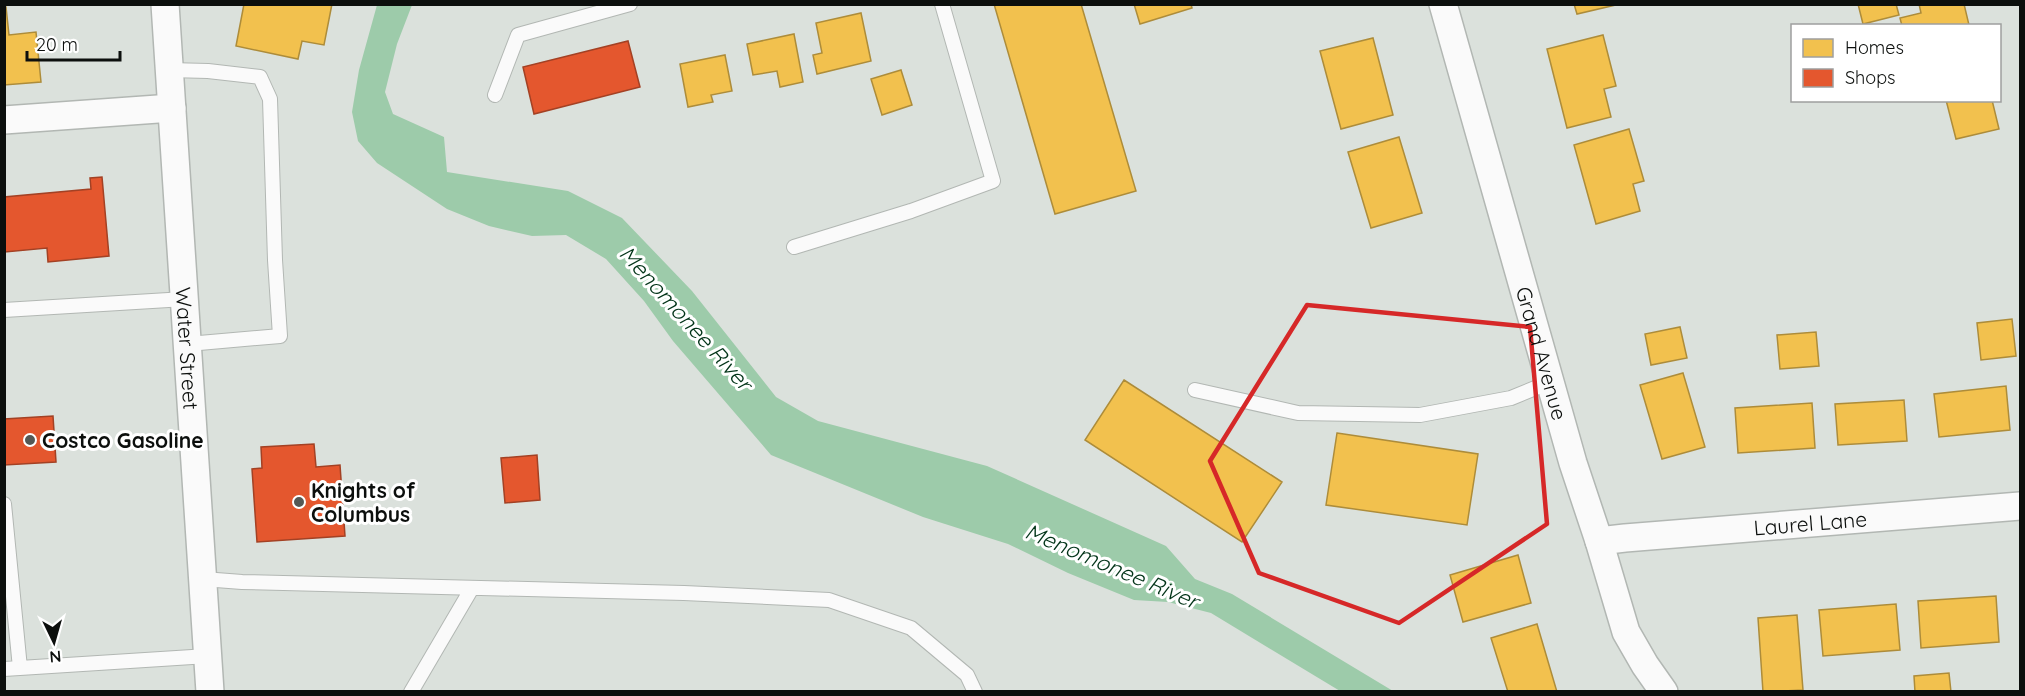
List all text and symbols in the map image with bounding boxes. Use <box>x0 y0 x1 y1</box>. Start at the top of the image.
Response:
scale bar <box>27 24 120 62</box>
legend <box>1791 24 2001 102</box>
text: 20 m <box>36 33 78 56</box>
text: Homes <box>1845 36 1904 59</box>
text: Shops <box>1845 66 1896 89</box>
water label: Menomonee River <box>614 240 760 398</box>
street label: Grand Avenue <box>1511 283 1573 423</box>
street label: Water Street <box>171 286 205 410</box>
place label: Costco Gasoline <box>42 427 204 453</box>
marker: Costco Gasoline <box>23 433 37 447</box>
place label: Knights of Columbus <box>311 477 416 527</box>
marker: Knights of Columbus <box>292 495 306 509</box>
street label: Laurel Lane <box>1753 505 1868 541</box>
water label: Menomonee River <box>1021 517 1205 616</box>
north arrow <box>24 612 84 672</box>
text: N <box>49 646 62 667</box>

